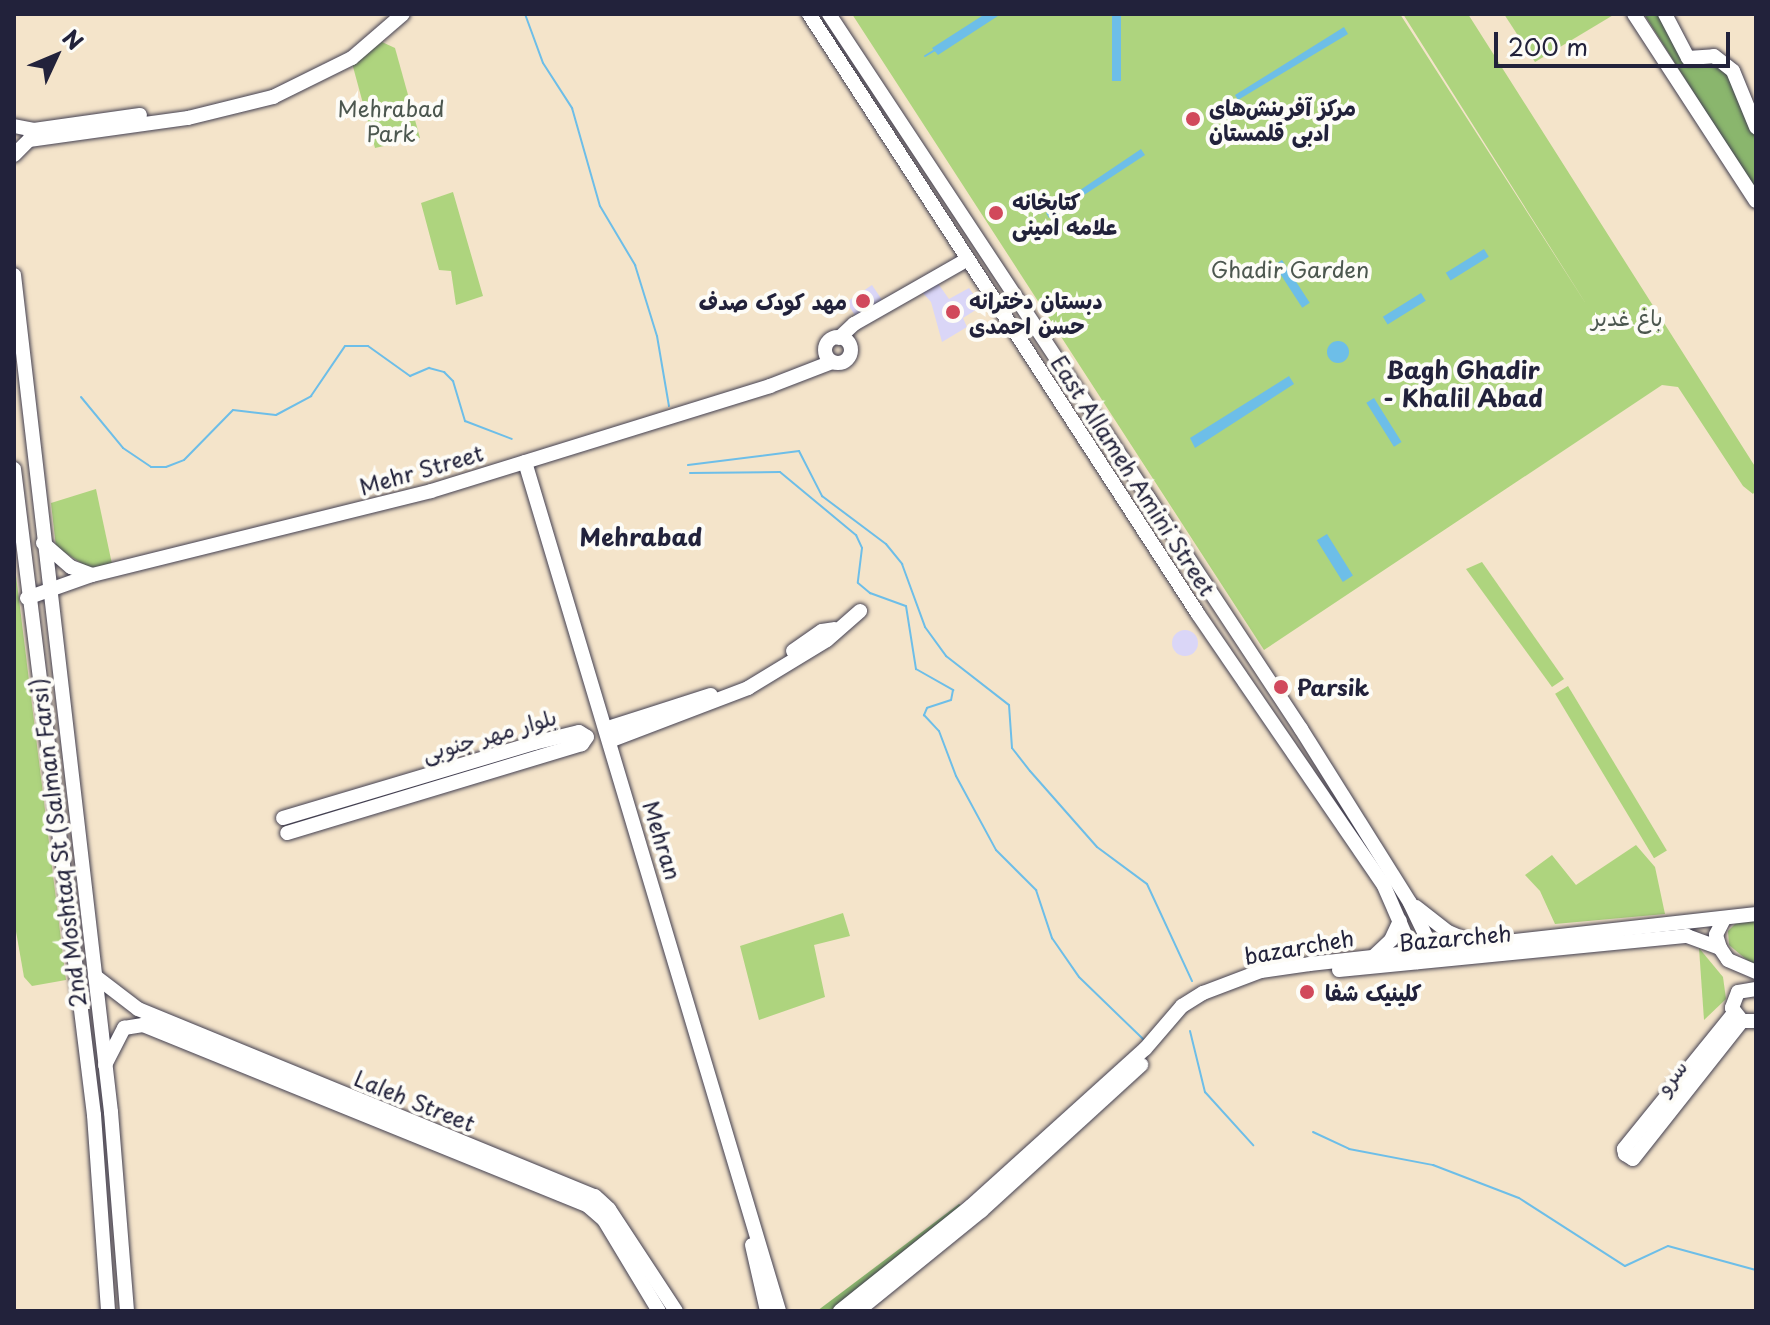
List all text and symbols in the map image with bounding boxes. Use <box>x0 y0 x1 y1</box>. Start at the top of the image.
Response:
north arrow <box>16 16 96 96</box>
scale bar <box>1498 16 1734 66</box>
text: N <box>56 21 92 57</box>
text: 200 m <box>1508 28 1588 64</box>
place label: مرکز آفرینش‌های ادبی قلمستان <box>1209 93 1356 144</box>
park label: Mehrabad Park <box>338 94 444 146</box>
marker: مرکز آفرینش‌های ادبی قلمستان <box>1184 110 1202 128</box>
place label: کتابخانه علامه امینی <box>1012 187 1119 238</box>
marker: کتابخانه علامه امینی <box>987 204 1005 222</box>
park label: Ghadir Garden <box>1211 256 1369 282</box>
place label: دبستان دخترانه حسن احمدی <box>969 286 1103 338</box>
place label: مهد کودک صدف <box>699 288 847 314</box>
marker: مهد کودک صدف <box>854 292 872 310</box>
marker: دبستان دخترانه حسن احمدی <box>944 303 962 321</box>
park label: باغ غدیر <box>1591 304 1663 330</box>
street label: East Allameh Amini Street <box>1046 349 1222 601</box>
district label: Bagh Ghadir - Khalil Abad <box>1382 356 1544 412</box>
street label: Mehr Street <box>356 439 486 499</box>
district label: Mehrabad <box>580 523 702 551</box>
place label: Parsik <box>1297 674 1369 700</box>
street label: 2nd Moshtaq St (Salman Farsi) <box>24 676 90 1010</box>
marker: Parsik <box>1272 678 1290 696</box>
street label: بلوار مهر جنوبی <box>419 702 559 766</box>
street label: Mehran <box>639 797 687 883</box>
street label: Bazarcheh <box>1397 919 1513 955</box>
street label: bazarcheh <box>1242 923 1356 969</box>
place label: کلینیک شفا <box>1325 979 1422 1005</box>
marker: کلینیک شفا <box>1296 981 1318 1003</box>
street label: سرو <box>1648 1053 1692 1099</box>
street label: Laleh Street <box>350 1064 480 1136</box>

